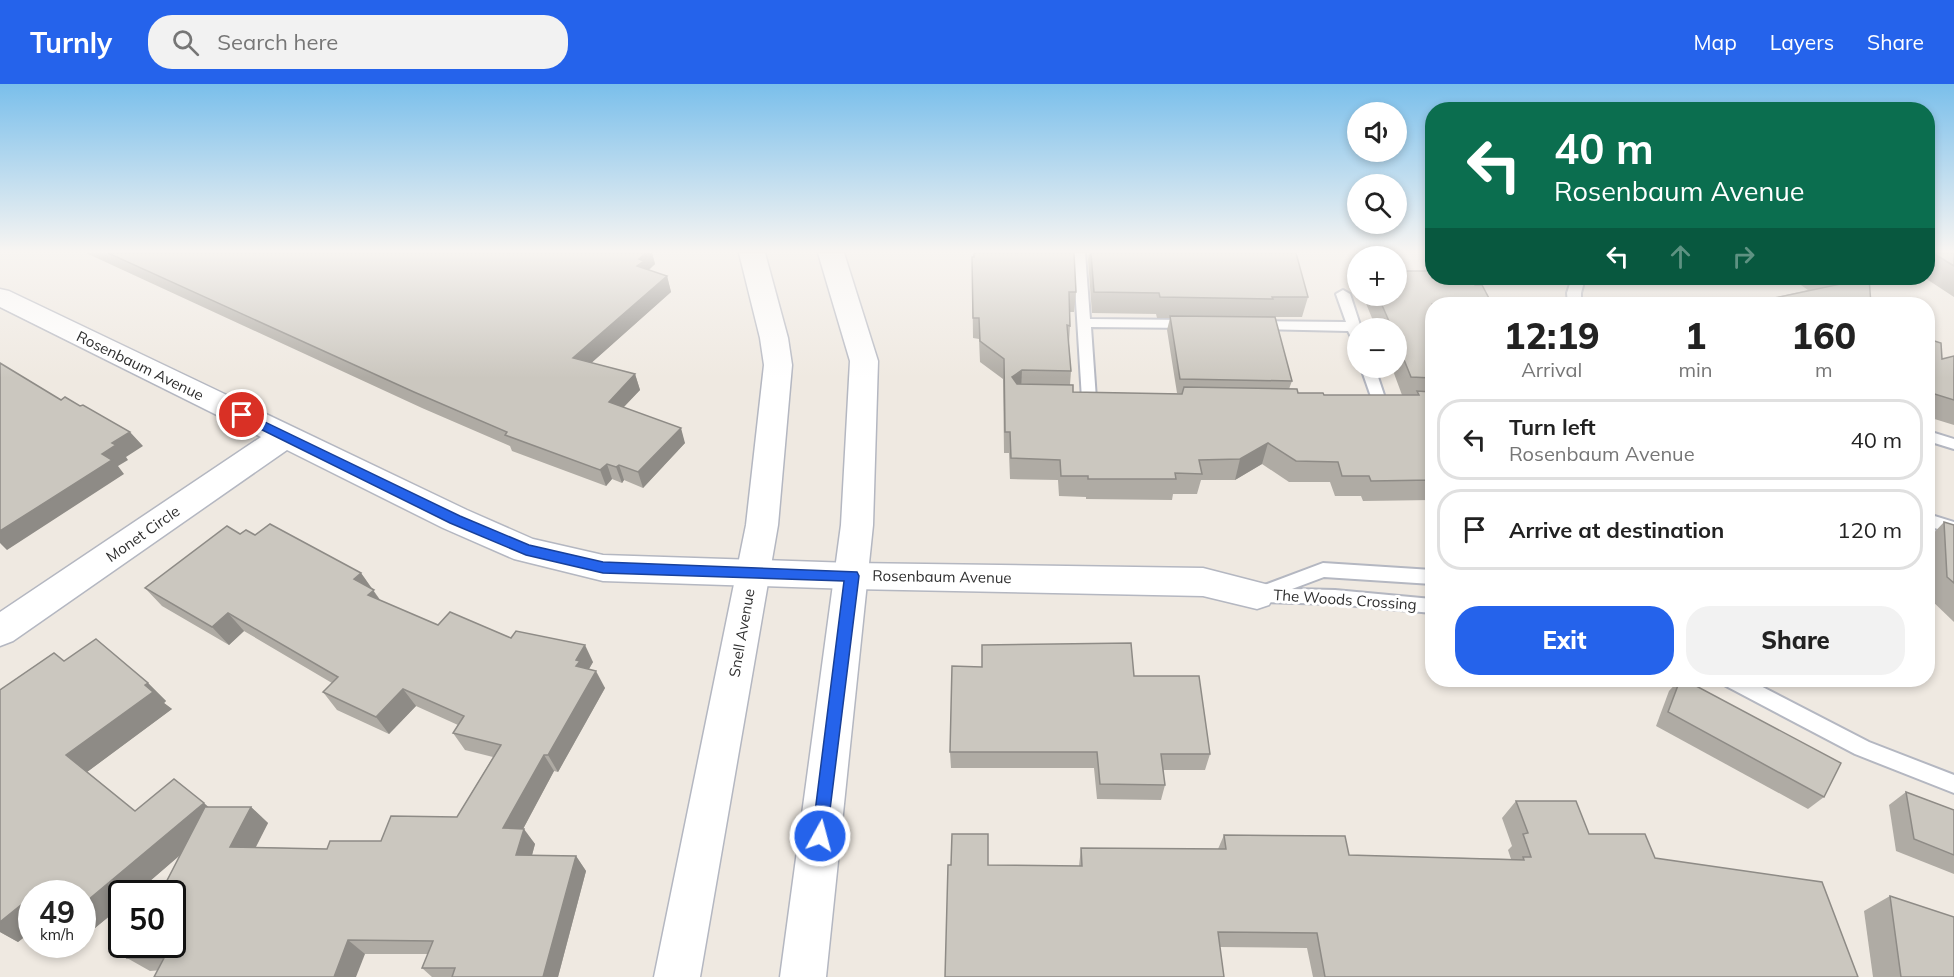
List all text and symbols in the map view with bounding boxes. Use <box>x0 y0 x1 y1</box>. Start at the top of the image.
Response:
search box <box>148 15 568 69</box>
text: Turnly <box>30 25 112 60</box>
icon: search <box>169 26 202 59</box>
text: Search here <box>217 28 338 56</box>
text: Map <box>1694 29 1737 55</box>
text: Layers <box>1770 29 1834 55</box>
text: Share <box>1867 29 1924 55</box>
map controls <box>1347 102 1407 378</box>
button: sound <box>1347 102 1407 162</box>
text: 40 m <box>1554 122 1654 175</box>
icon: left <box>1455 126 1533 204</box>
button: search <box>1347 174 1407 234</box>
text: Rosenbaum Avenue <box>1554 174 1804 208</box>
icon: left <box>1601 240 1634 273</box>
icon: ahead <box>1664 240 1697 273</box>
icon: right <box>1727 240 1760 273</box>
button: + <box>1347 246 1407 306</box>
text: 12:19 <box>1504 313 1600 358</box>
text: 1 <box>1685 313 1706 358</box>
text: 160 <box>1791 313 1856 358</box>
button: − <box>1347 318 1407 378</box>
street label: Rosenbaum Avenue <box>74 327 207 405</box>
text: Arrival <box>1521 357 1582 382</box>
text: min <box>1678 357 1713 382</box>
text: m <box>1815 357 1833 382</box>
pin <box>216 389 267 440</box>
icon: arrive <box>225 398 258 431</box>
text: Turn left <box>1509 413 1596 441</box>
icon: left <box>1458 423 1491 456</box>
text: 40 m <box>1851 426 1902 454</box>
text: Rosenbaum Avenue <box>1509 441 1695 466</box>
street label: Monet Circle <box>102 501 183 566</box>
icon: arrive <box>1458 513 1491 546</box>
text: Arrive at destination <box>1509 516 1724 544</box>
text: 120 m <box>1837 516 1902 544</box>
street label: Rosenbaum Avenue <box>872 566 1012 587</box>
street label: The Woods Crossing <box>1273 585 1417 614</box>
street label: Snell Avenue <box>724 587 759 679</box>
button: Exit <box>1455 606 1674 675</box>
button: Share <box>1686 606 1905 675</box>
position arrow <box>788 804 852 868</box>
speed limit sign: 50 <box>108 880 186 958</box>
text: 49 <box>39 893 75 931</box>
text: km/h <box>40 925 74 944</box>

